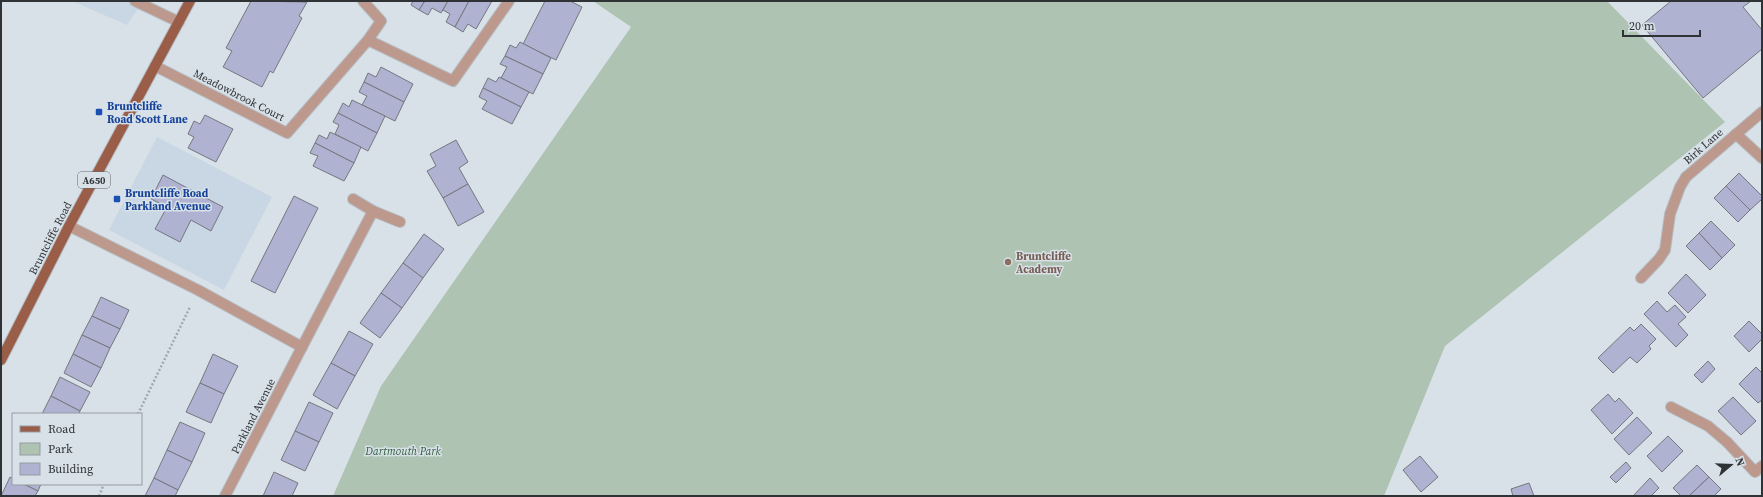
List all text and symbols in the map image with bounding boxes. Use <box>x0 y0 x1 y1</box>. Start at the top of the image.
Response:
scale bar <box>1623 12 1700 38</box>
text: 20 m <box>1629 18 1655 34</box>
street label: Meadowbrook Court <box>191 66 287 125</box>
place label: Bruntcliffe Road Scott Lane <box>107 99 188 127</box>
marker: Bruntcliffe Road Scott Lane <box>94 107 104 117</box>
street label: Birk Lane <box>1680 125 1727 168</box>
road number: A650 <box>78 172 110 188</box>
place label: Bruntcliffe Road Parkland Avenue <box>125 186 211 214</box>
marker: Bruntcliffe Road Parkland Avenue <box>112 194 122 204</box>
street label: Bruntcliffe Road <box>26 198 76 277</box>
place label: Bruntcliffe Academy <box>1016 249 1071 277</box>
marker: Bruntcliffe Academy <box>1003 257 1013 267</box>
street label: Parkland Avenue <box>228 376 279 457</box>
legend <box>12 413 142 485</box>
text: Road <box>48 421 75 437</box>
text: Park <box>48 441 73 457</box>
park label: Dartmouth Park <box>364 444 442 459</box>
north arrow <box>1711 445 1751 485</box>
text: N <box>1732 456 1748 468</box>
text: Building <box>48 461 93 477</box>

